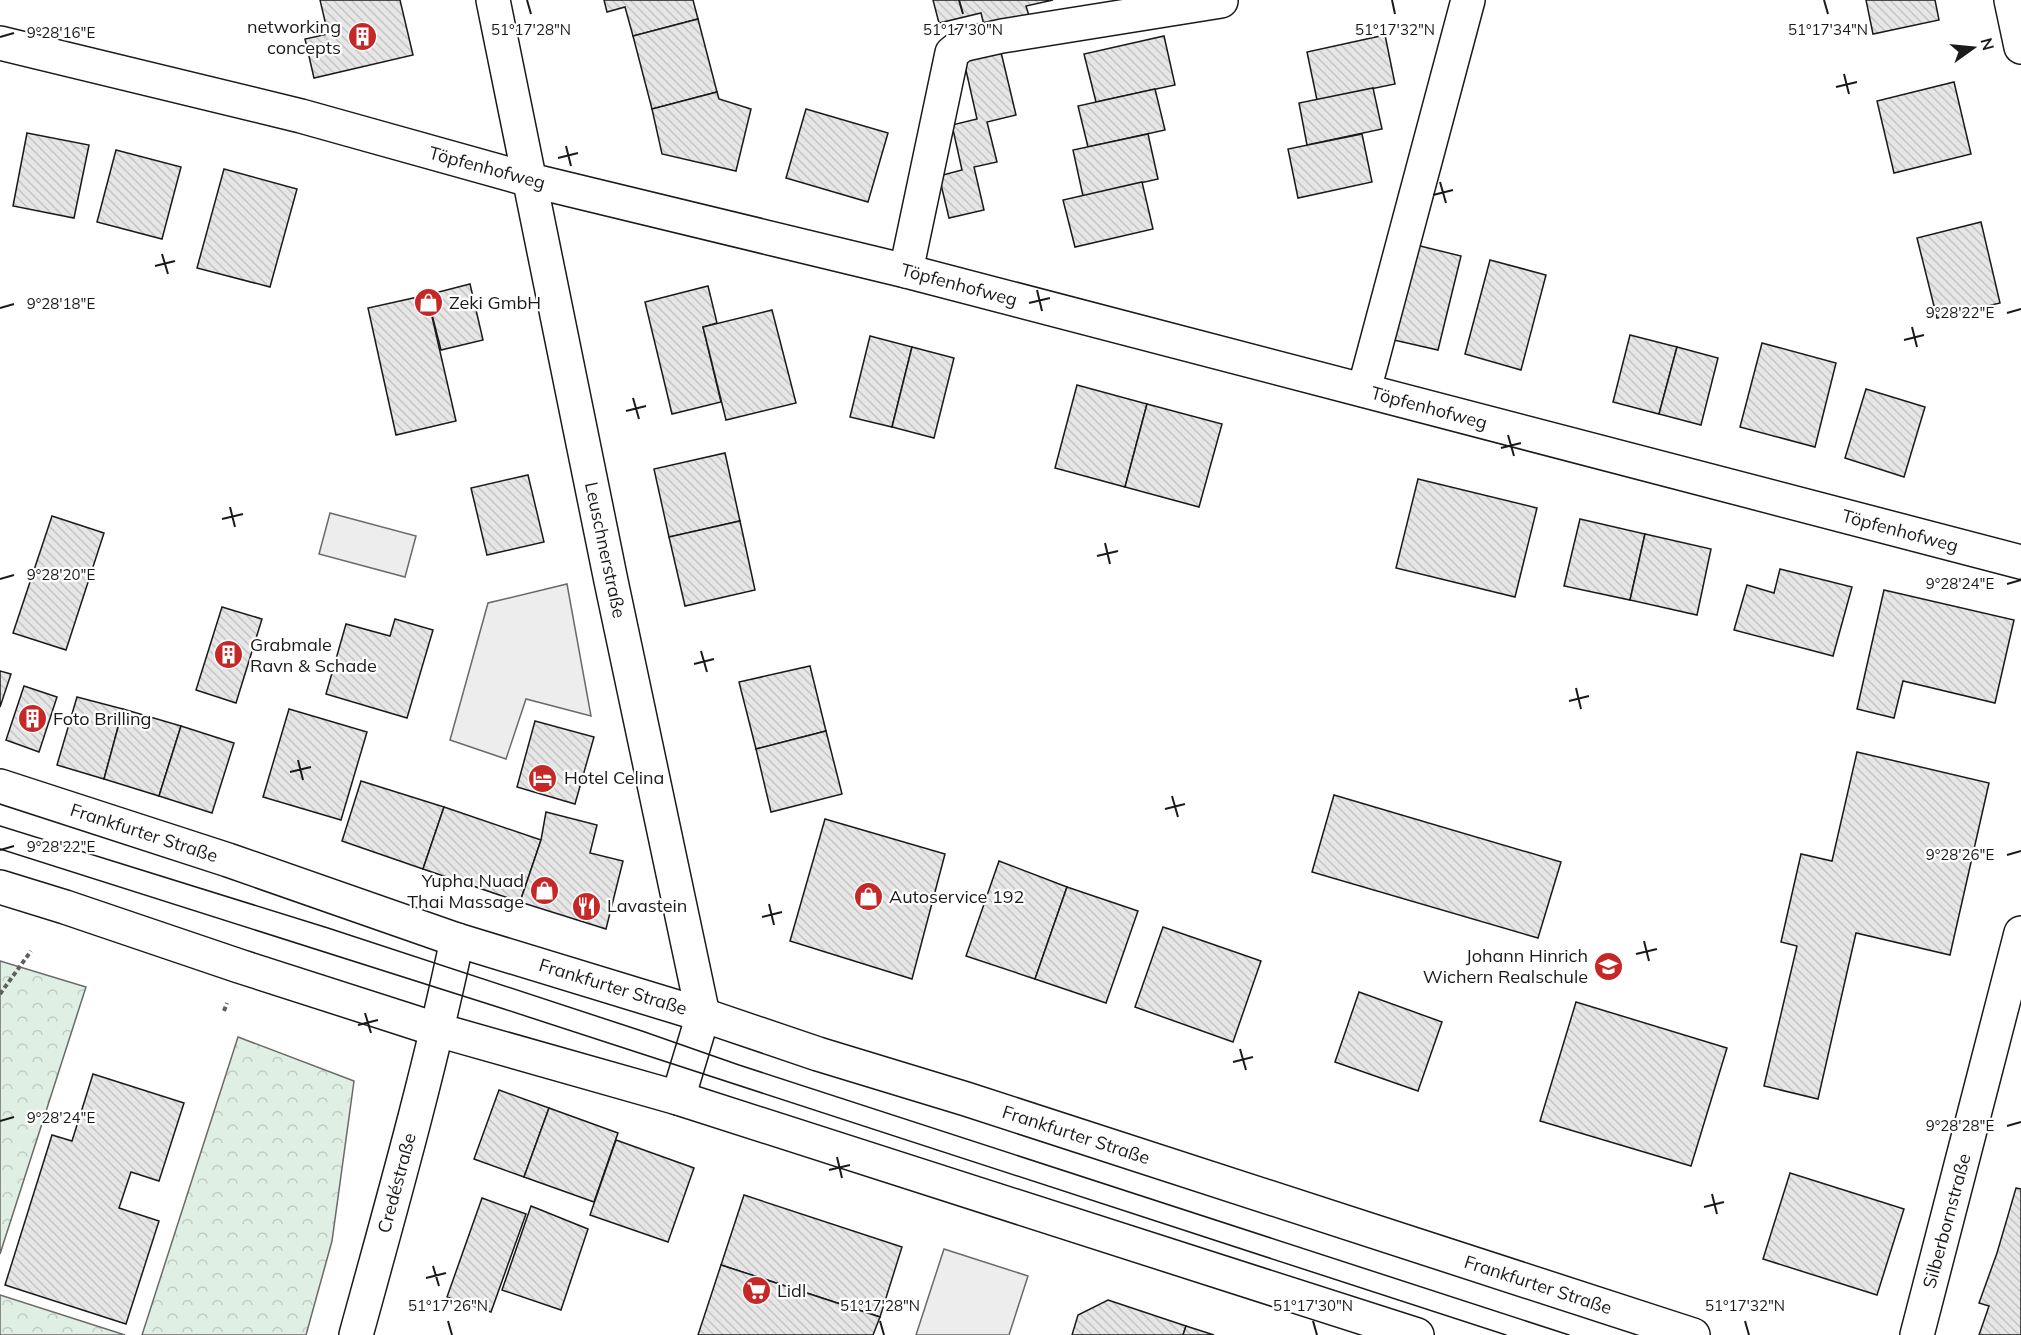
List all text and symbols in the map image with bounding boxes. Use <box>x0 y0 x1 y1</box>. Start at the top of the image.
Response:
place label: networking concepts <box>247 15 341 59</box>
north arrow <box>1943 18 2003 78</box>
text: 51°17'28"N <box>491 20 571 39</box>
text: 51°17'30"N <box>923 20 1003 39</box>
text: 51°17'32"N <box>1355 20 1435 39</box>
text: 51°17'34"N <box>1788 20 1868 39</box>
building icon: networking concepts <box>346 21 378 53</box>
text: 9°28'16"E <box>27 23 95 42</box>
text: N <box>1976 36 1999 53</box>
street label: Töpfenhofweg <box>426 141 548 194</box>
street label: Töpfenhofweg <box>898 258 1020 311</box>
shop icon: Zeki GmbH <box>412 287 444 319</box>
place label: Zeki GmbH <box>449 291 541 314</box>
text: 9°28'18"E <box>27 294 95 313</box>
text: 9°28'22"E <box>1926 303 1994 322</box>
street label: Töpfenhofweg <box>1368 381 1490 434</box>
street label: Leuschnerstraße <box>580 480 631 620</box>
street label: Töpfenhofweg <box>1839 504 1961 557</box>
text: 9°28'20"E <box>27 565 95 584</box>
text: 9°28'24"E <box>1926 574 1994 593</box>
place label: Grabmale Ravn & Schade <box>250 633 377 677</box>
building icon: Grabmale Ravn & Schade <box>213 639 245 671</box>
building icon: Foto Brilling <box>16 703 48 735</box>
place label: Foto Brilling <box>53 707 151 730</box>
hotel icon: Hotel Celina <box>527 762 559 794</box>
place label: Hotel Celina <box>564 766 664 789</box>
street label: Frankfurter Straße <box>68 798 221 867</box>
text: 9°28'22"E <box>27 837 95 856</box>
text: 9°28'26"E <box>1926 845 1994 864</box>
place label: Yupha Nuad Thai Massage <box>407 869 524 913</box>
shop icon: Yupha Nuad Thai Massage <box>529 875 561 907</box>
shop icon: Autoservice 192 <box>852 881 884 913</box>
place label: Autoservice 192 <box>889 885 1024 908</box>
restaurant icon: Lavastein <box>570 890 602 922</box>
place label: Lavastein <box>607 894 687 917</box>
place label: Johann Hinrich Wichern Realschule <box>1423 944 1588 988</box>
school or university icon: Johann Hinrich Wichern Realschule <box>1593 950 1625 982</box>
street label: Frankfurter Straße <box>536 953 690 1020</box>
street label: Frankfurter Straße <box>1000 1100 1153 1169</box>
text: 9°28'24"E <box>27 1108 95 1127</box>
text: 9°28'28"E <box>1926 1116 1994 1135</box>
street label: Credéstraße <box>372 1130 421 1235</box>
street label: Silberbornstraße <box>1917 1151 1976 1291</box>
street label: Frankfurter Straße <box>1462 1250 1615 1319</box>
supermarket icon: Lidl <box>740 1275 772 1307</box>
place label: Lidl <box>777 1279 806 1302</box>
text: 51°17'26"N <box>408 1296 488 1315</box>
text: 51°17'28"N <box>840 1296 920 1315</box>
text: 51°17'30"N <box>1273 1296 1353 1315</box>
text: 51°17'32"N <box>1705 1296 1785 1315</box>

